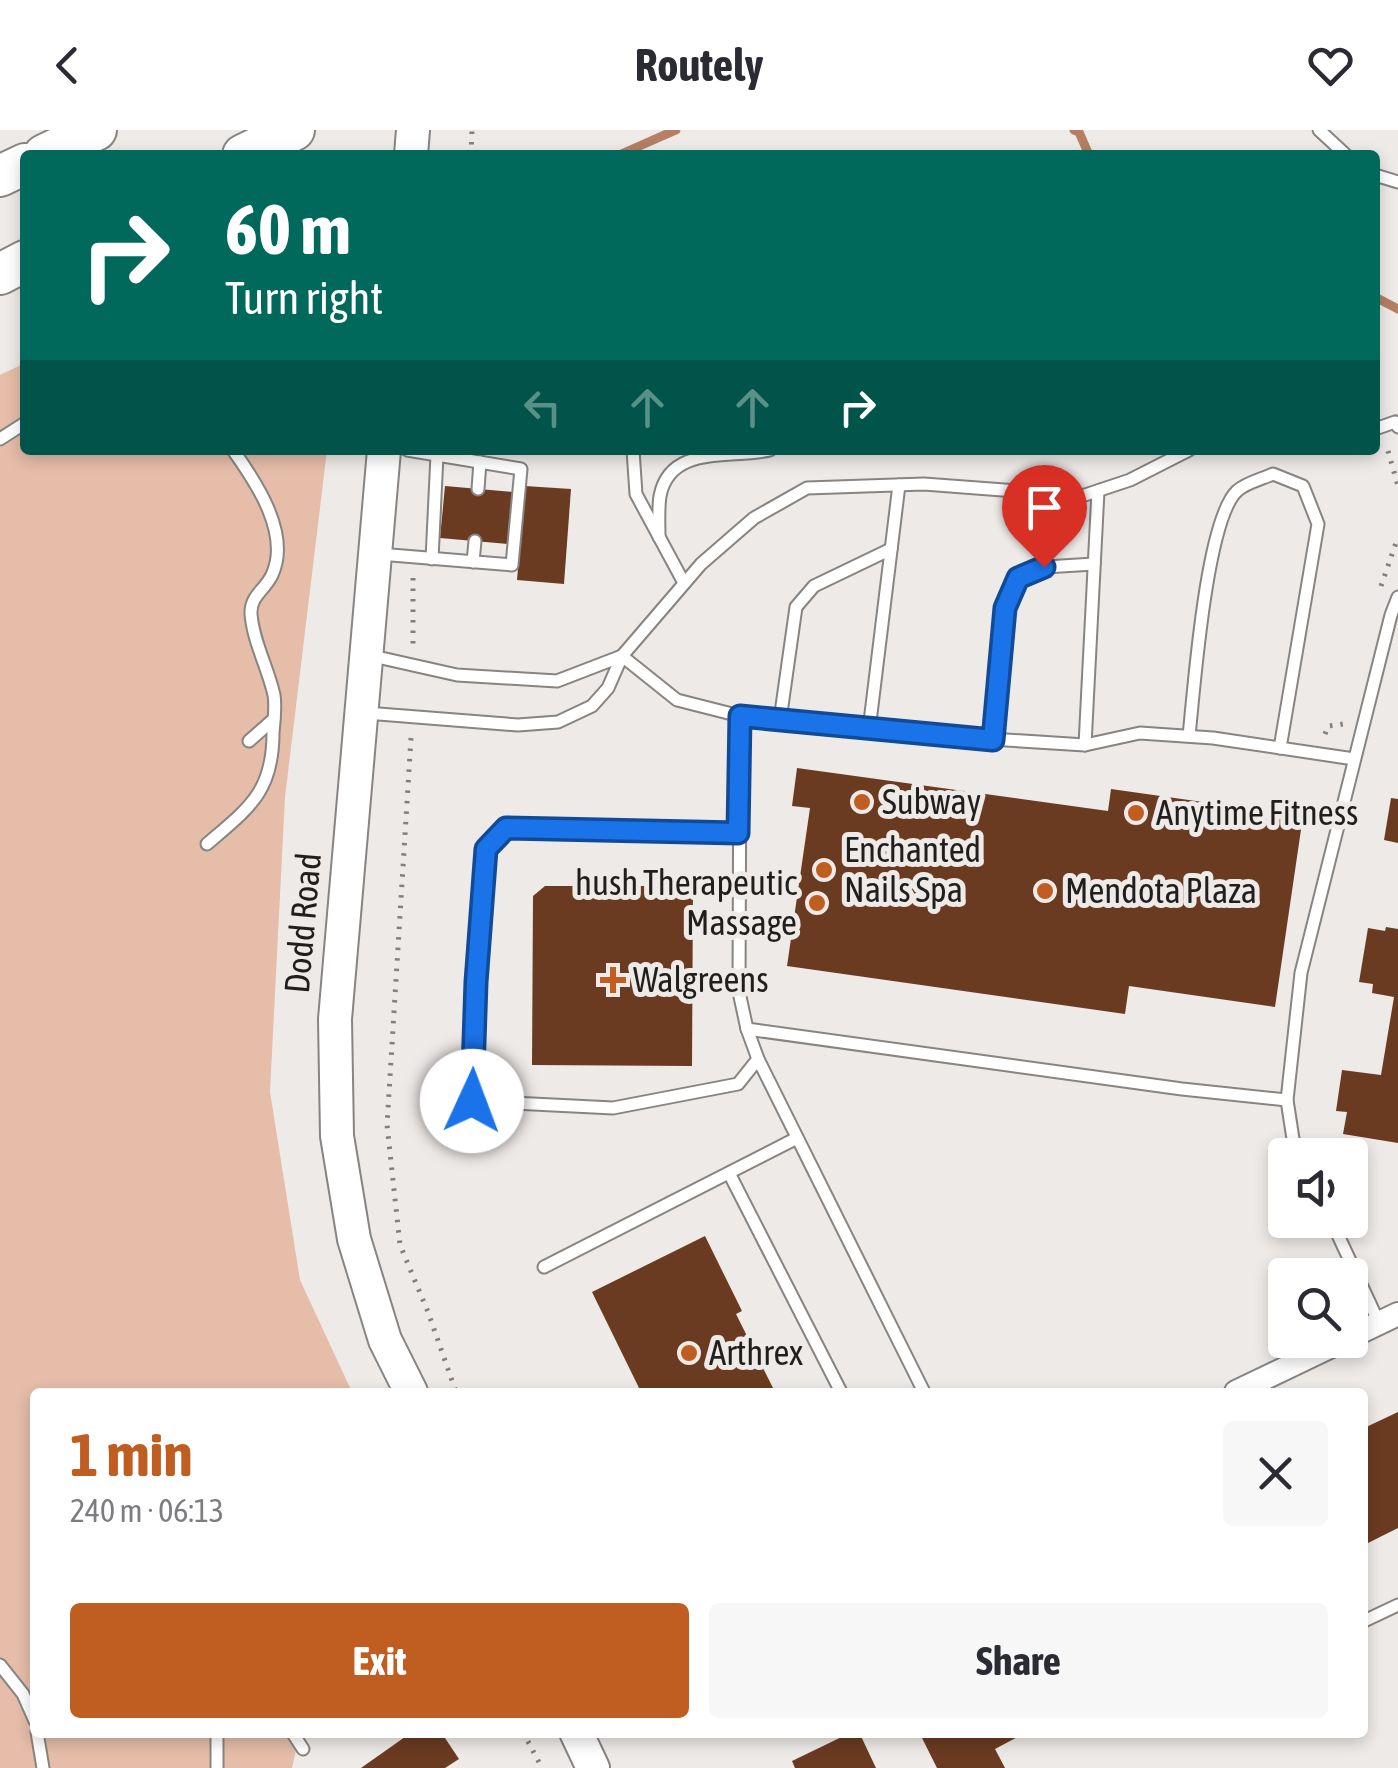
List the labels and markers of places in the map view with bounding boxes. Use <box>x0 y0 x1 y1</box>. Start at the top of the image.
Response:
pin <box>1002 465 1087 568</box>
place label: Subway <box>882 781 981 821</box>
marker: Subway <box>851 791 873 813</box>
place label: Anytime Fitness <box>1156 792 1358 832</box>
marker: Anytime Fitness <box>1125 802 1147 824</box>
place label: Enchanted Nails Spa <box>844 829 981 909</box>
marker: Enchanted Nails Spa <box>813 859 835 881</box>
place label: hush Therapeutic Massage <box>575 862 797 942</box>
place label: Mendota Plaza <box>1065 870 1257 910</box>
marker: Mendota Plaza <box>1034 880 1056 902</box>
marker: hush Therapeutic Massage <box>806 892 828 914</box>
place label: Walgreens <box>633 959 769 999</box>
marker: Walgreens <box>602 969 624 991</box>
place label: Arthrex <box>709 1332 803 1372</box>
marker: Arthrex <box>678 1342 700 1364</box>

